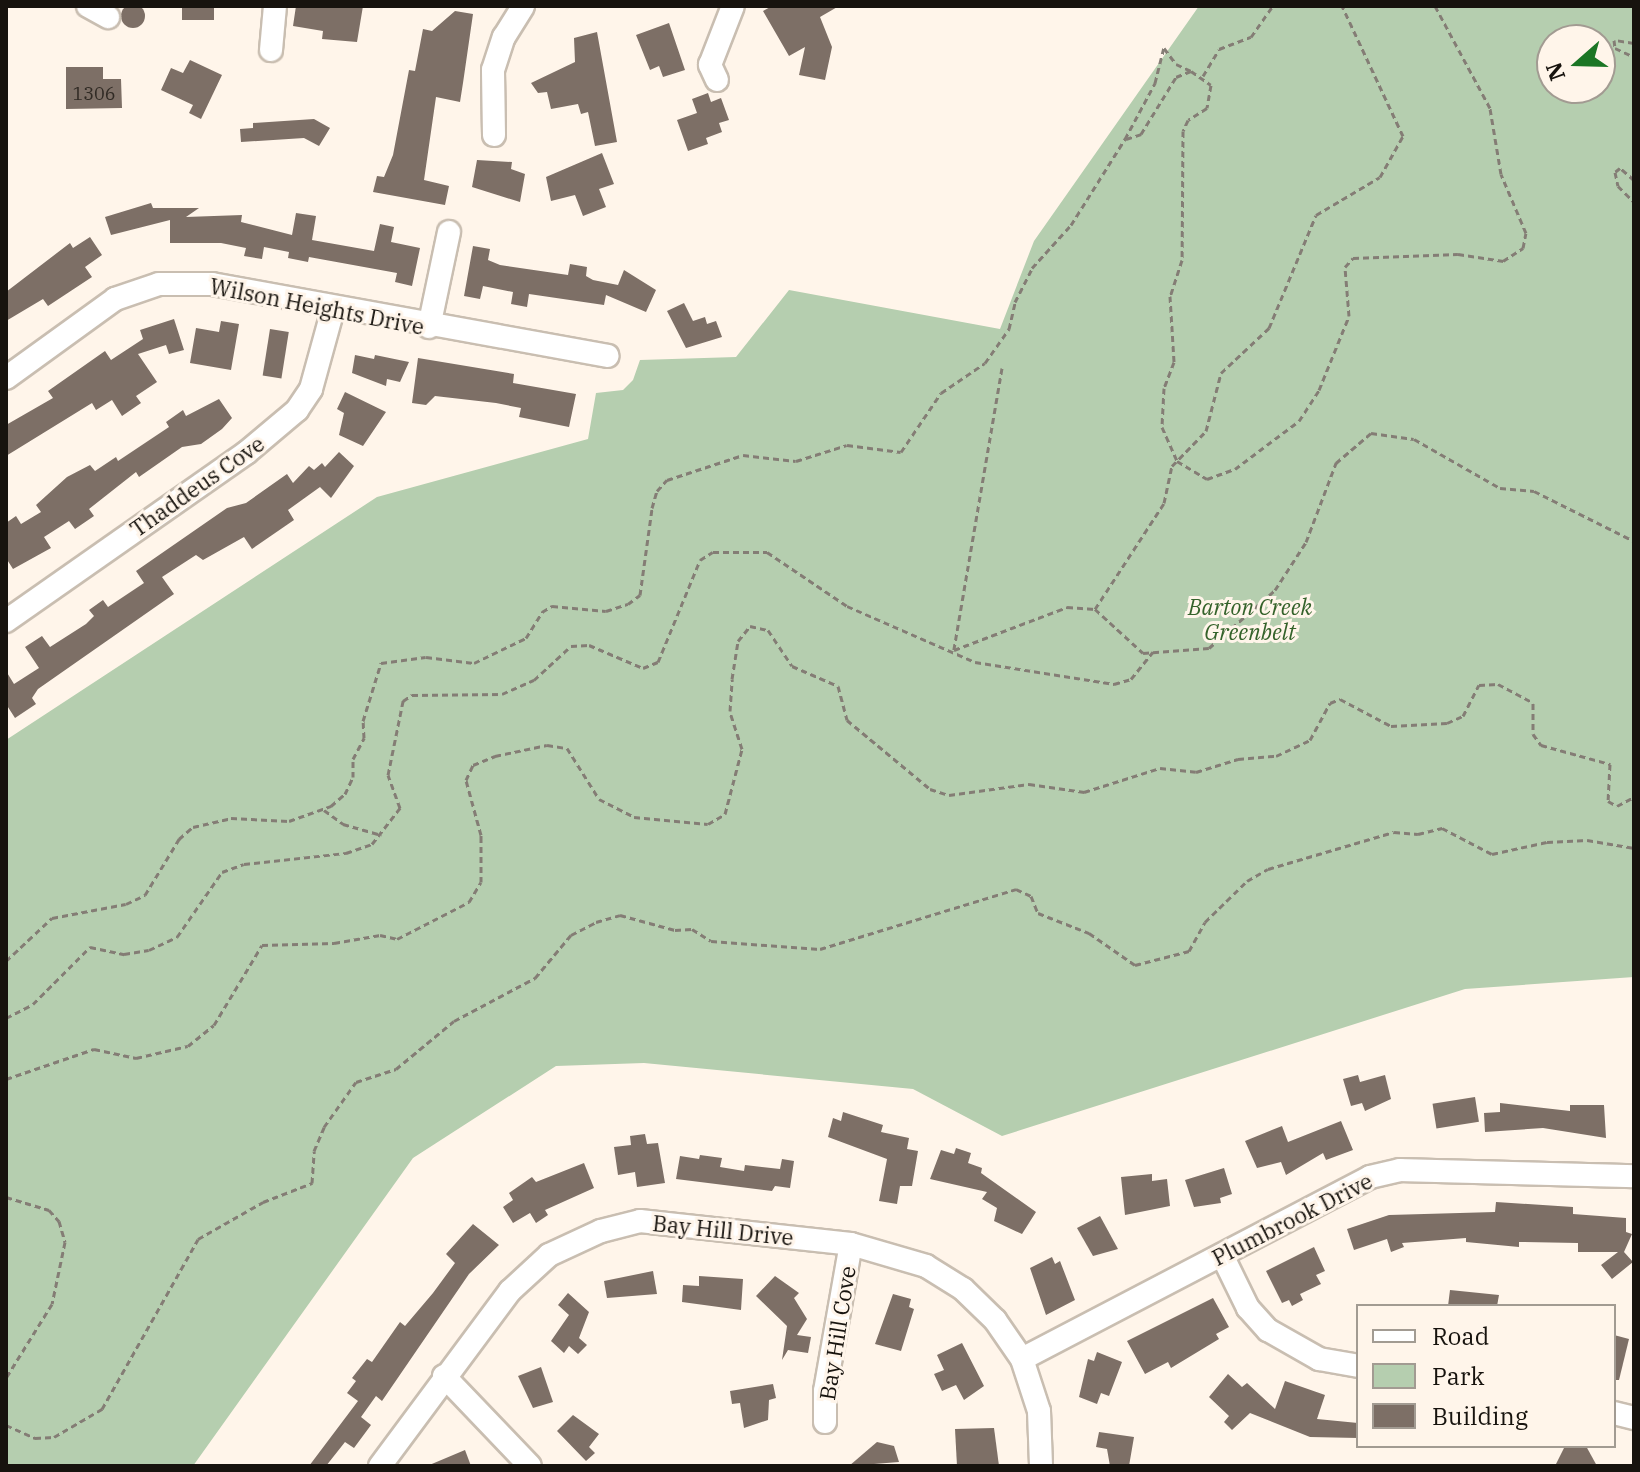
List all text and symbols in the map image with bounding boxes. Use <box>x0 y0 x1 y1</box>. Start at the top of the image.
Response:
north arrow <box>1536 24 1616 104</box>
text: N <box>1538 59 1571 85</box>
house number: 1306 <box>72 83 116 105</box>
street label: Wilson Heights Drive <box>208 272 426 340</box>
street label: Thaddeus Cove <box>125 430 269 542</box>
park label: Barton Creek Greenbelt <box>1188 593 1312 644</box>
street label: Plumbrook Drive <box>1207 1167 1377 1271</box>
street label: Bay Hill Drive <box>651 1209 795 1251</box>
street label: Bay Hill Cove <box>813 1264 861 1402</box>
legend <box>1356 1304 1616 1448</box>
text: Road <box>1432 1320 1489 1352</box>
text: Park <box>1432 1360 1484 1392</box>
text: Building <box>1432 1400 1528 1432</box>

